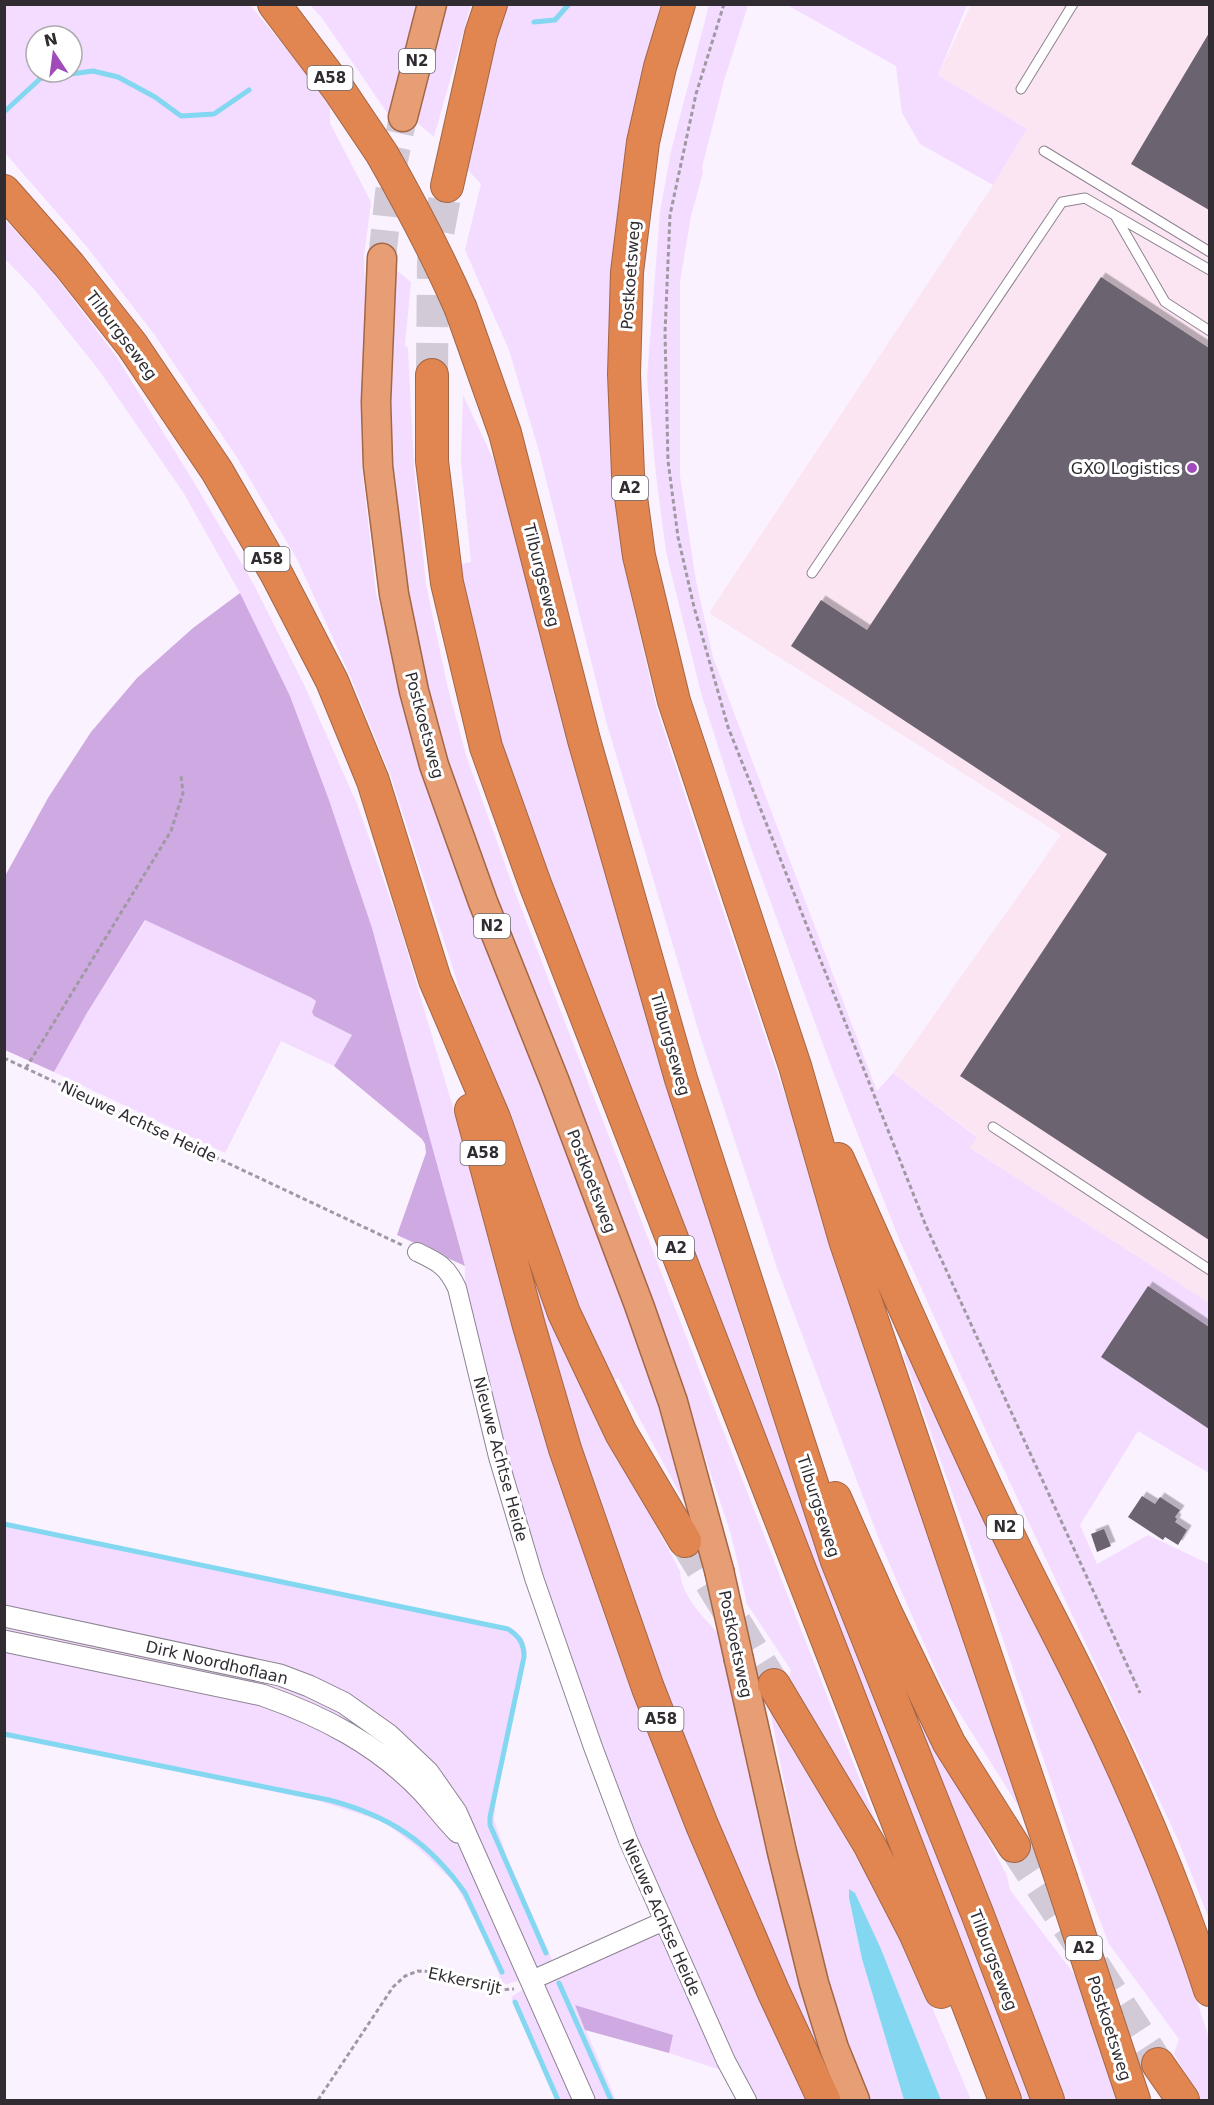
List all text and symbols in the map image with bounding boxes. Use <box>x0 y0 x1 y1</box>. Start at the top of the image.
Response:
north arrow <box>24 24 84 84</box>
text: N <box>42 29 59 51</box>
road number: N2 <box>399 49 435 73</box>
road number: A58 <box>308 66 352 90</box>
street label: Postkoetsweg <box>617 220 644 330</box>
street label: Tilburgseweg <box>81 286 161 383</box>
place label: GXO Logistics <box>1071 459 1180 478</box>
marker: GXO Logistics <box>1185 461 1199 475</box>
road number: A2 <box>612 476 648 500</box>
street label: Tilburgseweg <box>519 520 564 629</box>
road number: A58 <box>244 547 290 571</box>
street label: Postkoetsweg <box>401 670 448 780</box>
road number: N2 <box>474 914 510 938</box>
street label: Tilburgseweg <box>646 990 694 1098</box>
street label: Nieuwe Achtse Heide <box>58 1077 220 1166</box>
street label: Postkoetsweg <box>563 1127 620 1236</box>
road number: A58 <box>460 1141 506 1165</box>
road number: A2 <box>658 1236 694 1260</box>
street label: Nieuwe Achtse Heide <box>469 1375 532 1544</box>
street label: Tilburgseweg <box>793 1452 844 1560</box>
road number: N2 <box>987 1515 1023 1539</box>
street label: Postkoetsweg <box>715 1589 756 1700</box>
street label: Dirk Noordhoflaan <box>144 1637 290 1688</box>
road number: A58 <box>638 1707 684 1731</box>
street label: Nieuwe Achtse Heide <box>618 1836 705 1999</box>
street label: Tilburgseweg <box>965 1906 1021 2013</box>
road number: A2 <box>1066 1936 1102 1960</box>
street label: Ekkersrijt <box>426 1963 503 1998</box>
street label: Postkoetsweg <box>1084 1973 1135 2083</box>

